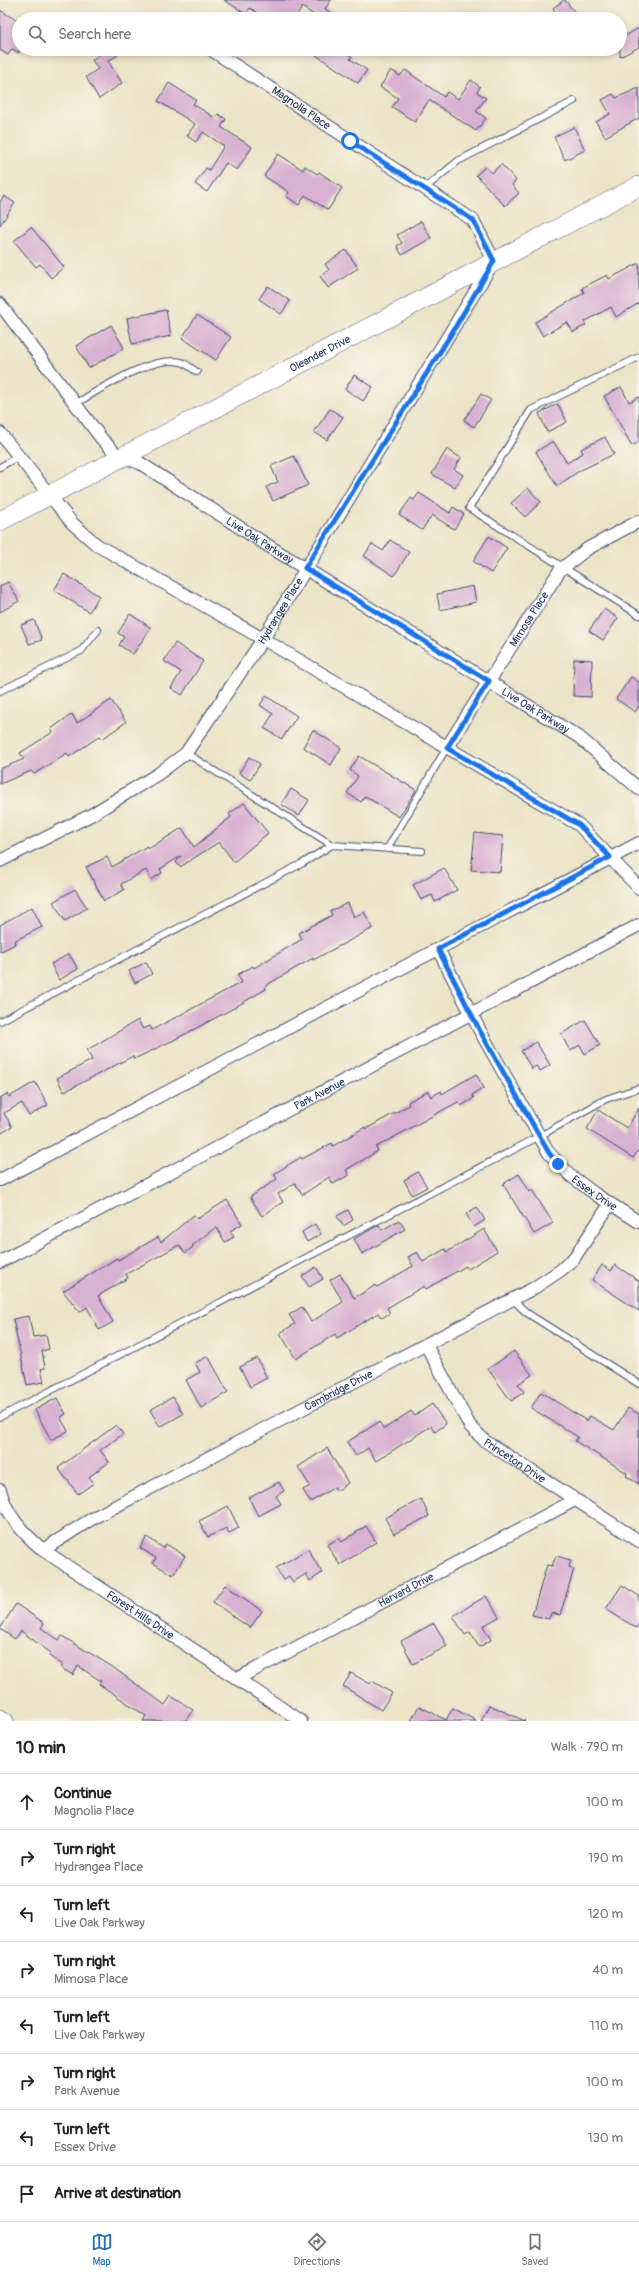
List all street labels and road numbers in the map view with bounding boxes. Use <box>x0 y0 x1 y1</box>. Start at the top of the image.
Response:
street label: Magnolia Place <box>269 84 333 133</box>
street label: Oleander Drive <box>287 332 353 375</box>
street label: Live Oak Parkway <box>224 514 296 566</box>
street label: Hydrangea Place <box>255 575 306 647</box>
street label: Mimosa Place <box>506 589 551 649</box>
street label: Live Oak Parkway <box>499 685 572 736</box>
street label: Park Avenue <box>292 1075 347 1112</box>
street label: Essex Drive <box>569 1172 620 1213</box>
street label: Cambridge Drive <box>302 1367 375 1413</box>
street label: Princeton Drive <box>481 1436 549 1486</box>
street label: Harvard Drive <box>376 1569 436 1610</box>
street label: Forest Hills Drive <box>104 1588 177 1642</box>

